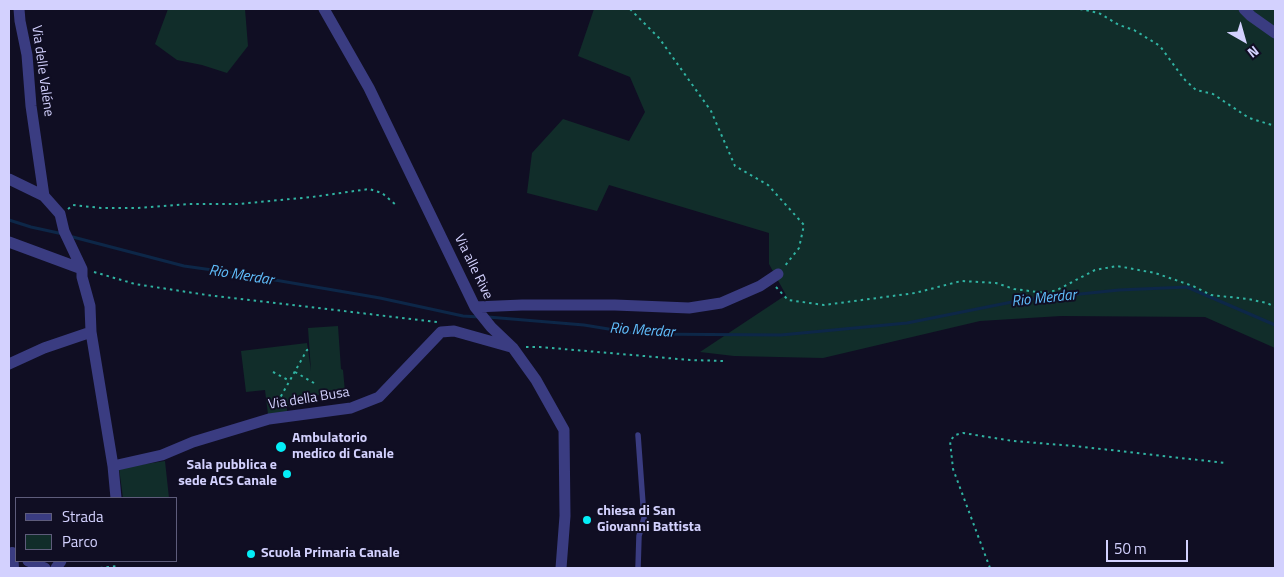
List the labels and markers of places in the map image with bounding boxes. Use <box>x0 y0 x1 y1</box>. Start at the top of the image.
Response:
place label: Ambulatorio medico di Canale <box>292 431 394 464</box>
marker: Ambulatorio medico di Canale <box>274 440 288 454</box>
place label: Sala pubblica e sede ACS Canale <box>178 458 277 491</box>
marker: Sala pubblica e sede ACS Canale <box>281 468 293 480</box>
place label: chiesa di San Giovanni Battista <box>597 504 701 536</box>
marker: chiesa di San Giovanni Battista <box>581 514 593 526</box>
place label: Scuola Primaria Canale <box>261 546 400 562</box>
marker: Scuola Primaria Canale <box>245 548 257 560</box>

